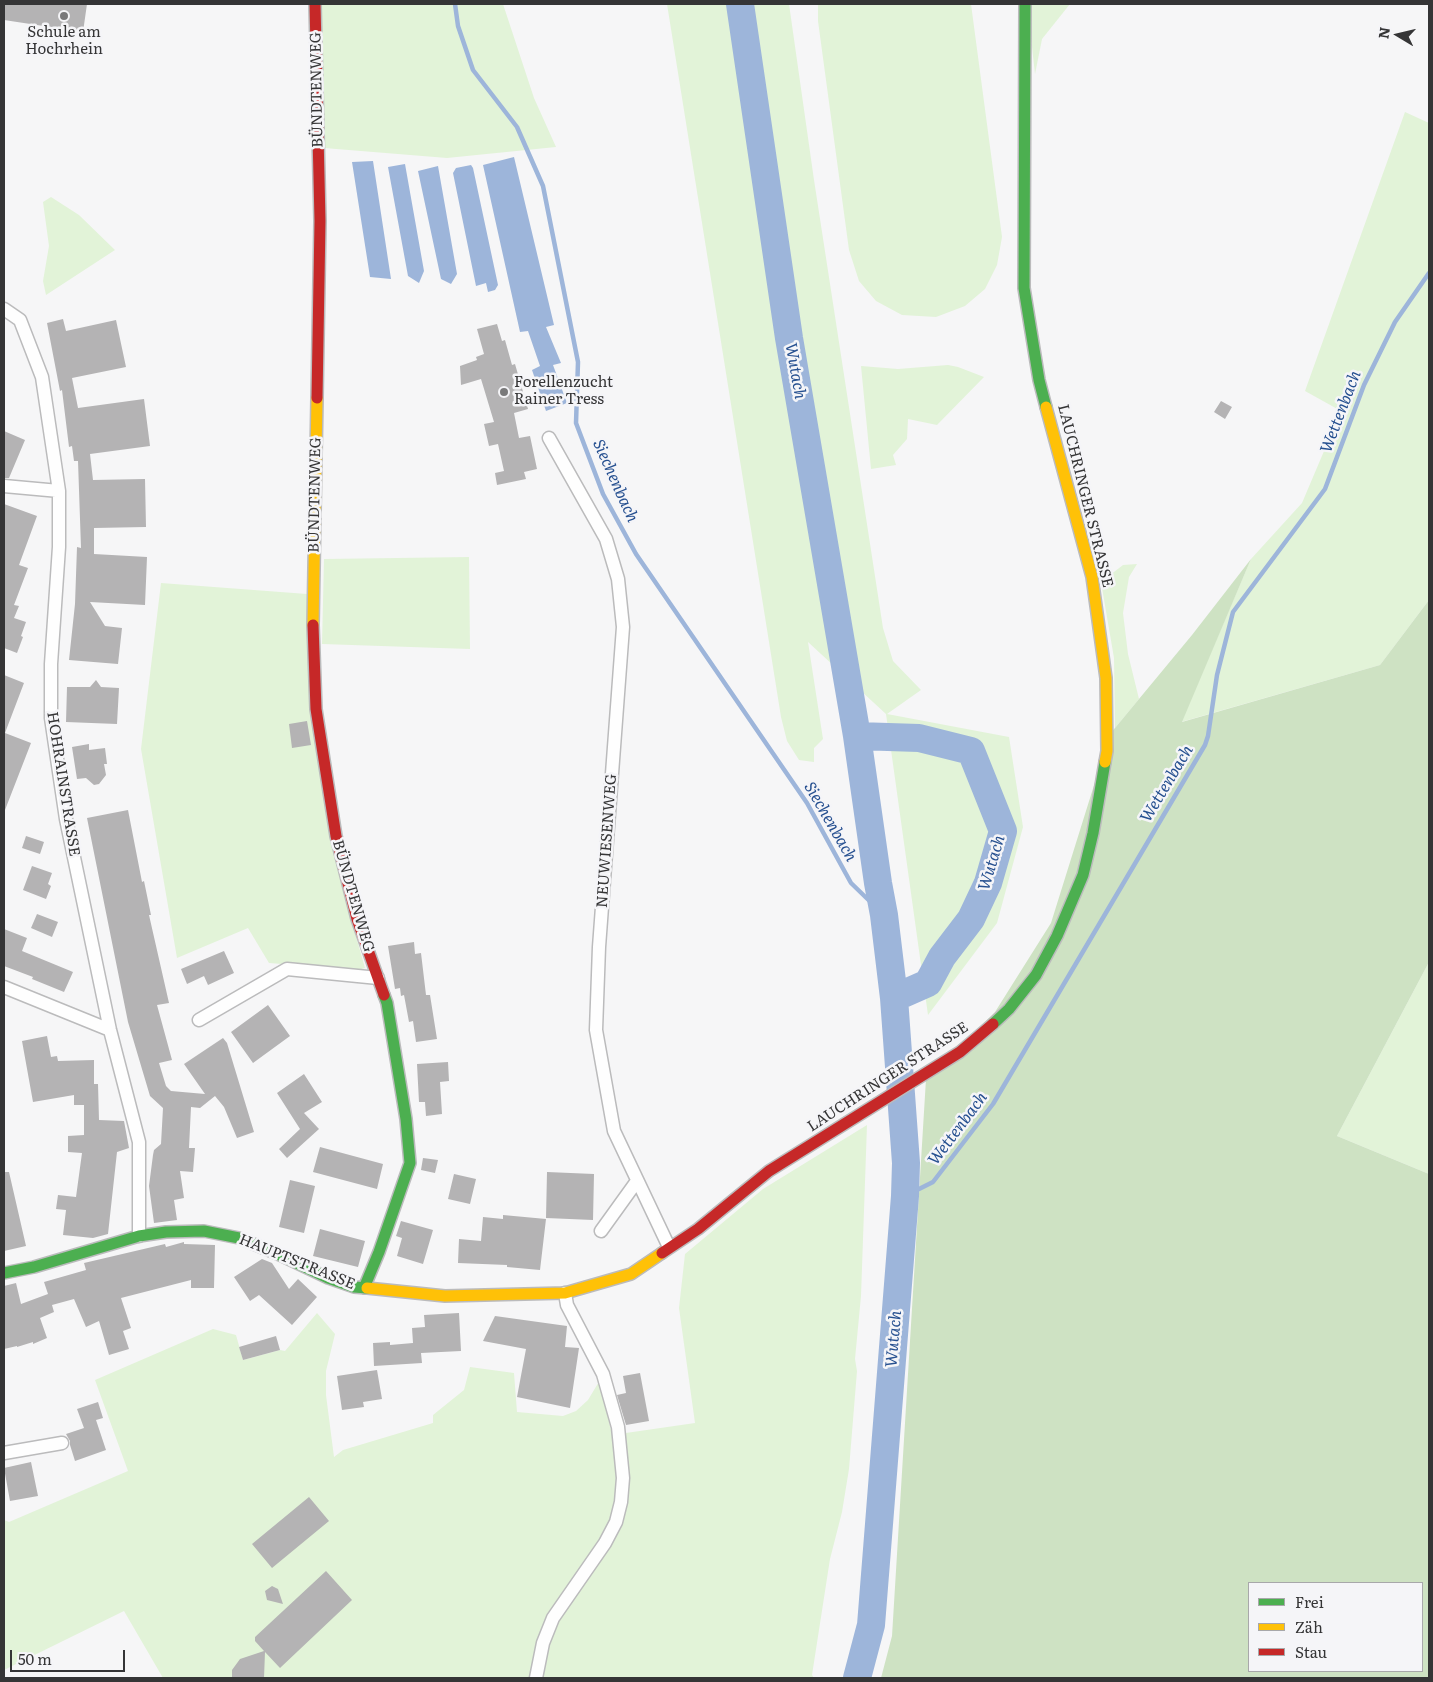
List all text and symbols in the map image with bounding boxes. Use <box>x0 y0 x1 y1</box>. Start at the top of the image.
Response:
marker: Schule am Hochrhein <box>58 10 70 22</box>
north arrow <box>1373 10 1423 60</box>
place label: Schule am Hochrhein <box>25 24 103 59</box>
text: N <box>1372 25 1394 40</box>
street label: BÜNDTENWEG <box>307 32 327 148</box>
water label: Wutach <box>781 341 809 401</box>
water label: Wettenbach <box>1317 368 1365 456</box>
place label: Forellenzucht Rainer Tress <box>514 374 613 409</box>
marker: Forellenzucht Rainer Tress <box>498 386 510 398</box>
street label: LAUCHRINGER STRASSE <box>1054 403 1116 589</box>
street label: BÜNDTENWEG <box>305 437 325 553</box>
water label: Siechenbach <box>588 437 642 525</box>
street label: HOHRAINSTRASSE <box>43 710 83 858</box>
water label: Wettenbach <box>1137 742 1197 826</box>
street label: NEUWIESENWEG <box>593 773 621 909</box>
water label: Siechenbach <box>800 779 860 865</box>
water label: Wutach <box>975 833 1009 893</box>
street label: BÜNDTENWEG <box>328 838 378 954</box>
street label: LAUCHRINGER STRASSE <box>804 1018 972 1136</box>
water label: Wettenbach <box>924 1089 992 1169</box>
street label: HAUPTSTRASSE <box>236 1230 358 1294</box>
water label: Wutach <box>882 1310 906 1368</box>
legend <box>1248 1582 1423 1672</box>
text: Frei <box>1295 1590 1324 1613</box>
text: Zäh <box>1295 1615 1323 1638</box>
scale bar <box>12 1640 128 1672</box>
text: Stau <box>1295 1640 1327 1663</box>
text: 50 m <box>18 1647 52 1670</box>

